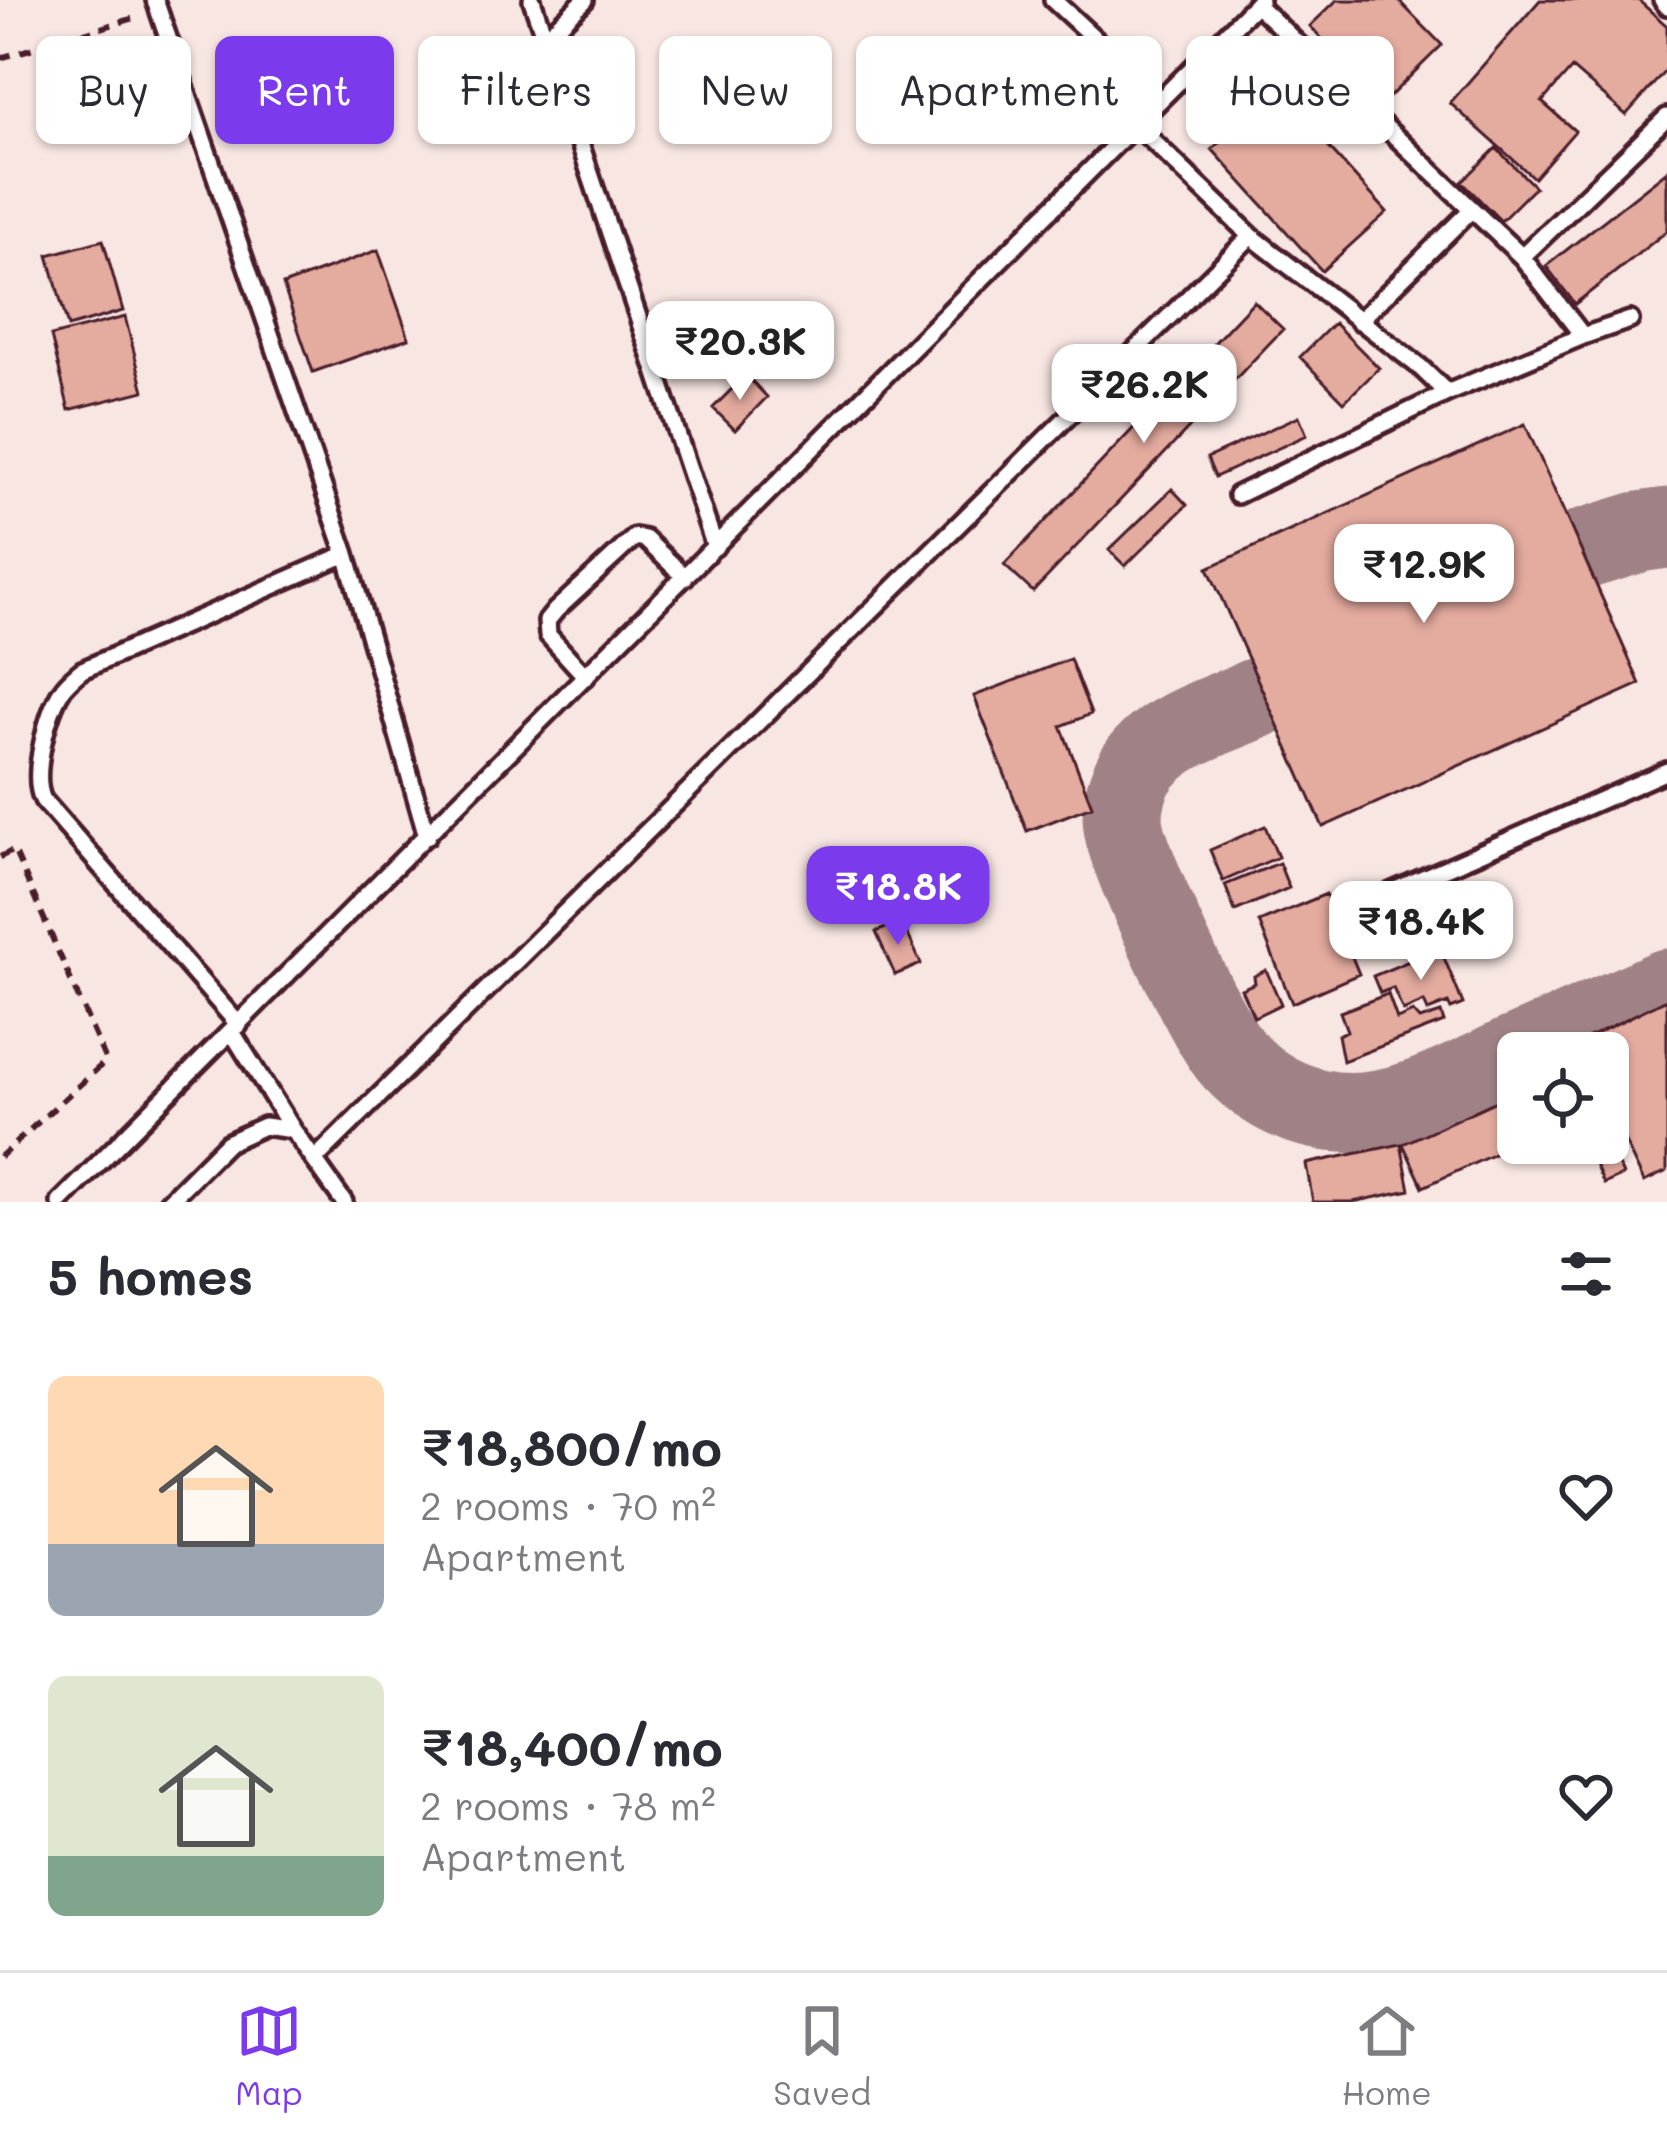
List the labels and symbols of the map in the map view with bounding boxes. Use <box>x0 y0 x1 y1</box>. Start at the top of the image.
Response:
pin: ₹20.3K <box>642 301 838 403</box>
pin: ₹26.2K <box>1046 344 1242 446</box>
pin: ₹12.9K <box>1326 524 1522 626</box>
pin: ₹18.8K <box>800 846 996 948</box>
pin: ₹18.4K <box>1323 881 1519 983</box>

